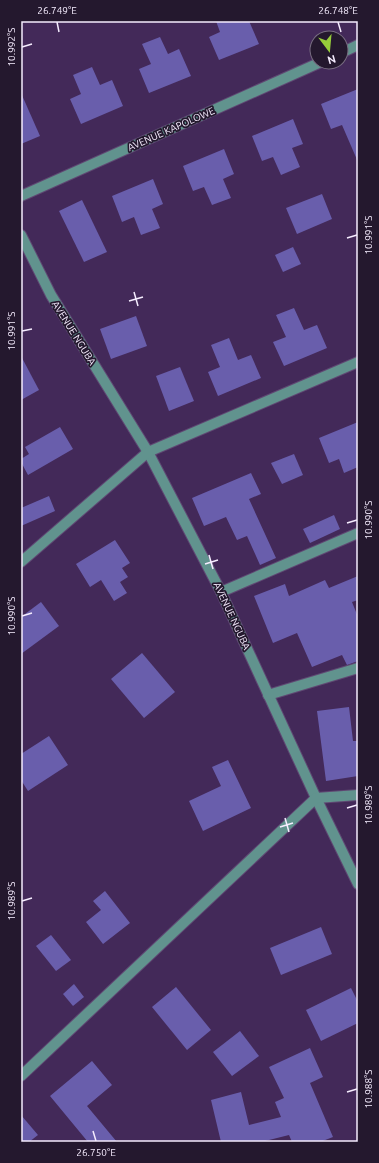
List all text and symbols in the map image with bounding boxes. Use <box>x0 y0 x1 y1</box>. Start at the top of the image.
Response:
text: 26.749°E <box>37 5 77 16</box>
text: 26.748°E <box>318 5 358 16</box>
text: 10.992°S <box>6 27 17 67</box>
north arrow <box>309 30 349 70</box>
text: N <box>326 53 337 67</box>
street label: AVENUE KAPOLOWE <box>126 105 216 153</box>
text: 10.991°S <box>363 215 374 255</box>
street label: AVENUE NGUBA <box>50 299 98 367</box>
text: 10.991°S <box>6 311 17 351</box>
text: 10.990°S <box>363 500 374 540</box>
street label: AVENUE NGUBA <box>212 580 253 652</box>
text: 10.990°S <box>6 596 17 636</box>
text: 10.989°S <box>363 785 374 825</box>
text: 10.989°S <box>6 881 17 921</box>
text: 10.988°S <box>363 1069 374 1109</box>
text: 26.750°E <box>76 1147 116 1158</box>

